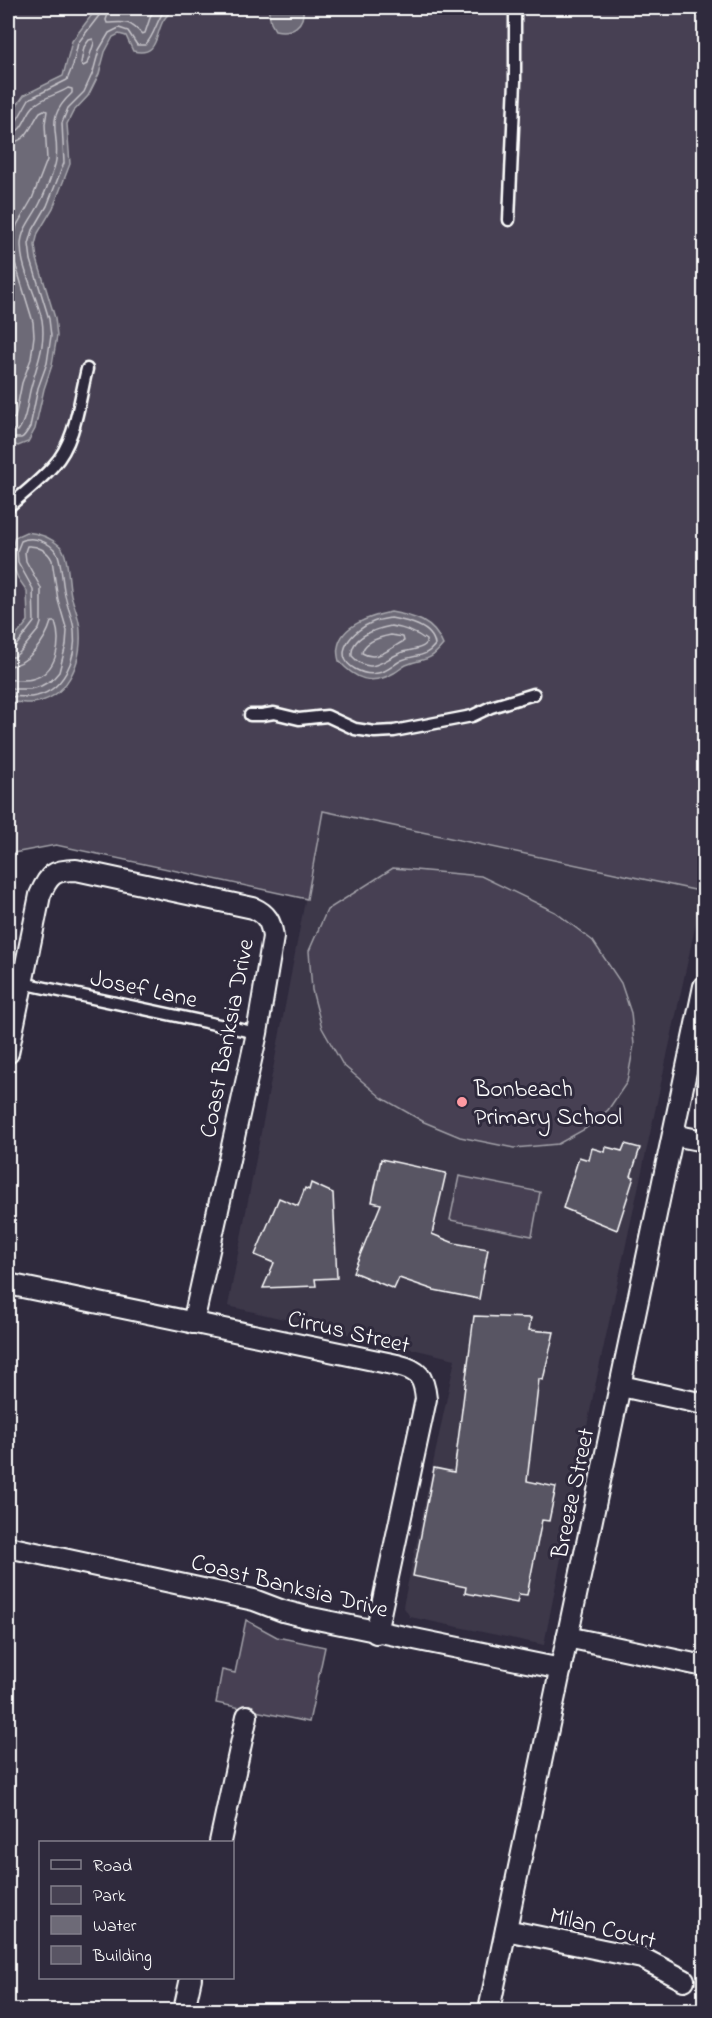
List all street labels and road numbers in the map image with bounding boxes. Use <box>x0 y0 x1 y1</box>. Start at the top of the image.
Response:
street label: Coast Banksia Drive <box>192 936 265 1141</box>
street label: Josef Lane <box>87 962 201 1019</box>
street label: Cirrus Street <box>284 1302 413 1365</box>
street label: Breeze Street <box>543 1425 605 1563</box>
street label: Coast Banksia Drive <box>187 1546 392 1629</box>
street label: Milan Court <box>546 1899 659 1960</box>

